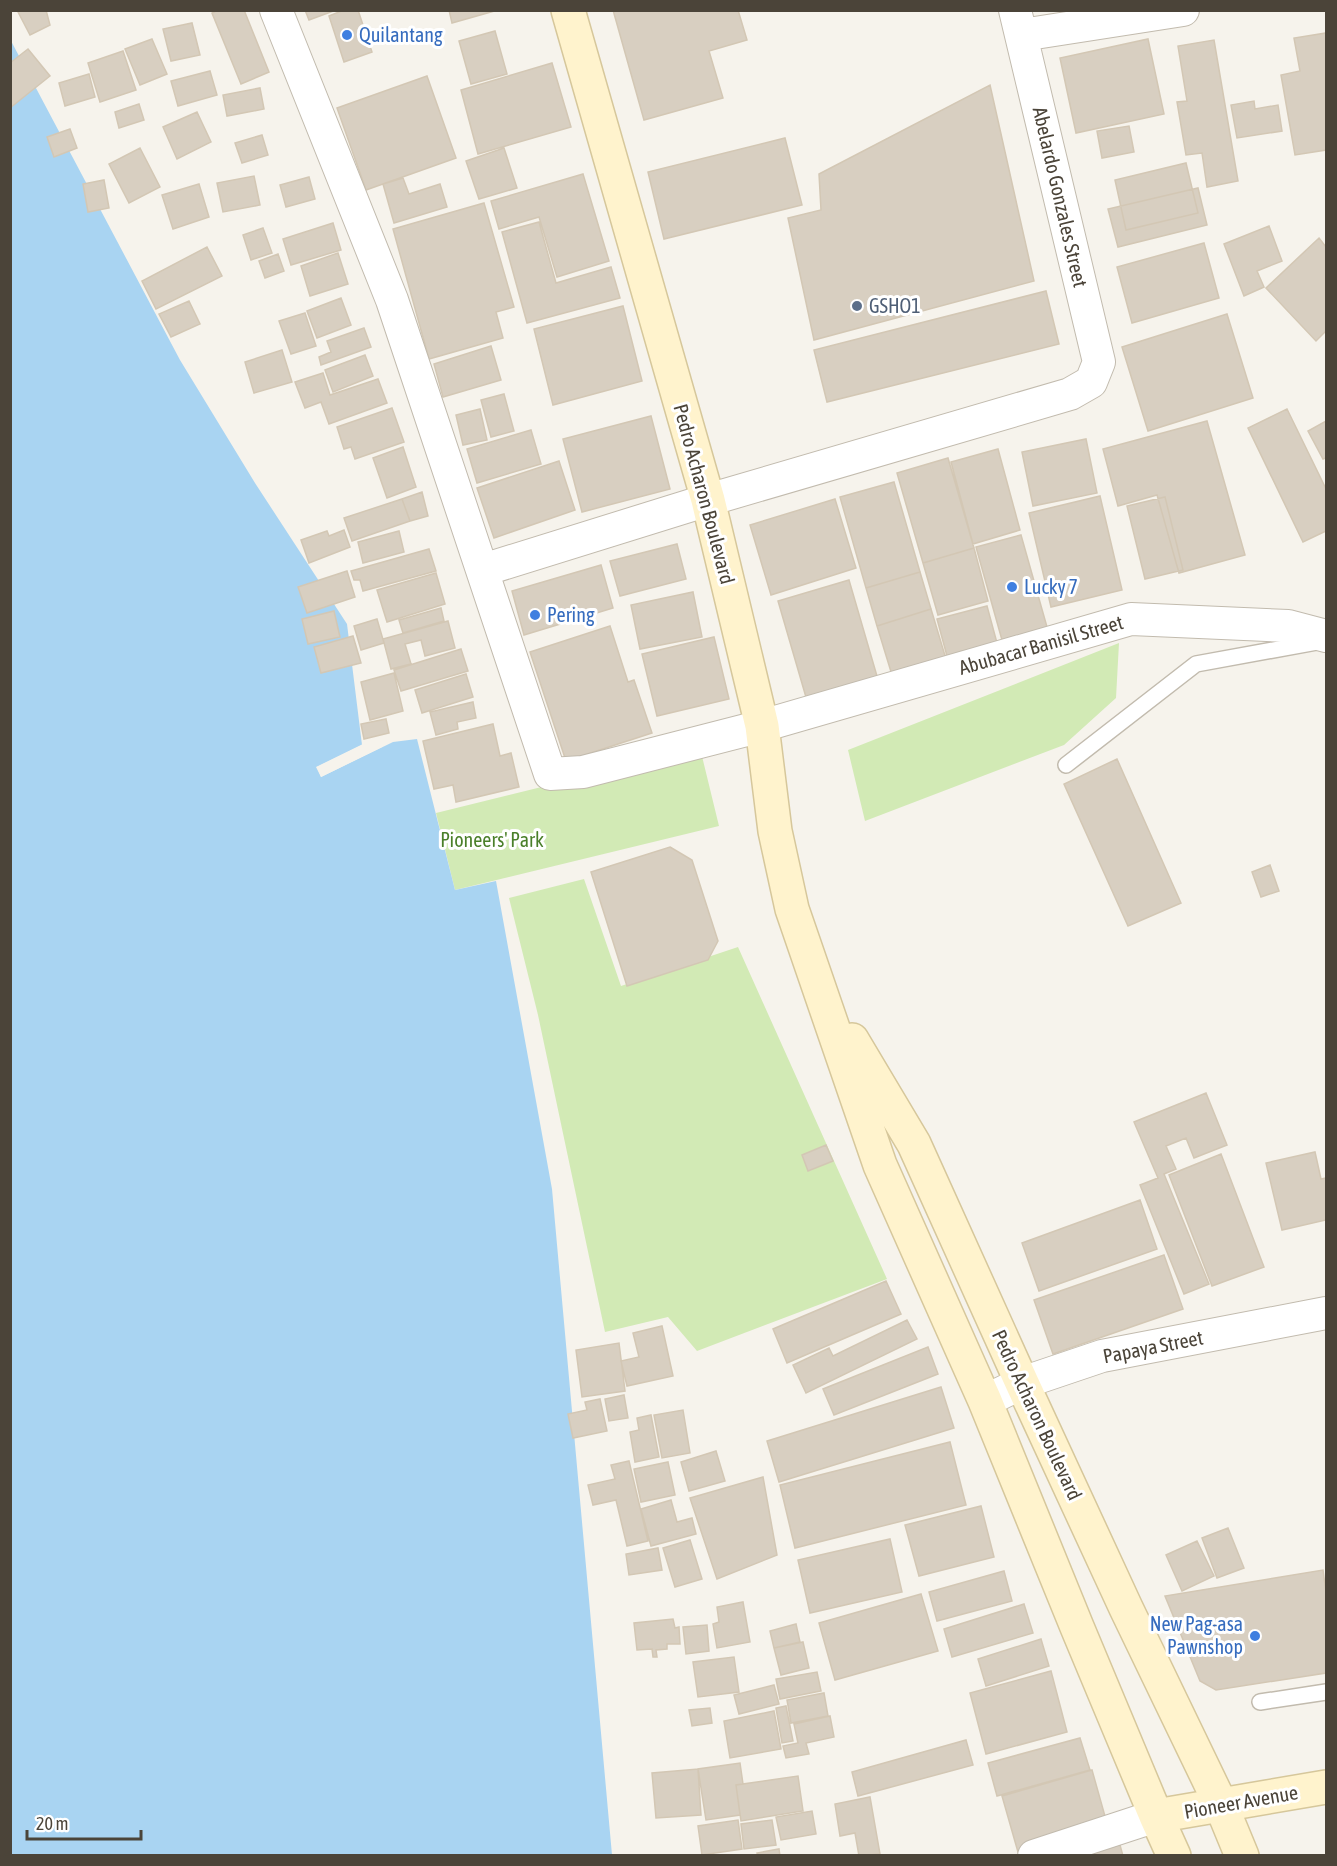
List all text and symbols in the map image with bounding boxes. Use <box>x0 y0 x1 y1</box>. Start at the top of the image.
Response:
place label: Quilantang <box>359 23 443 46</box>
marker: Quilantang <box>340 28 354 42</box>
street label: Abelardo Gonzales Street <box>1029 104 1093 290</box>
place label: GSHO1 <box>869 294 921 317</box>
marker: GSHO1 <box>850 299 864 313</box>
street label: Pedro Acharon Boulevard <box>669 401 740 586</box>
place label: Lucky 7 <box>1024 575 1078 598</box>
marker: Lucky 7 <box>1005 580 1019 594</box>
place label: Pering <box>547 603 595 626</box>
marker: Pering <box>528 608 542 622</box>
street label: Abubacar Banisil Street <box>956 610 1126 679</box>
park label: Pioneers' Park <box>440 828 544 851</box>
street label: Papaya Street <box>1101 1325 1205 1367</box>
street label: Pedro Acharon Boulevard <box>988 1326 1087 1504</box>
place label: New Pag-asa Pawnshop <box>1150 1612 1243 1658</box>
marker: New Pag-asa Pawnshop <box>1248 1629 1262 1643</box>
street label: Pioneer Avenue <box>1182 1780 1300 1823</box>
scale bar <box>27 1803 141 1841</box>
text: 20 m <box>36 1813 68 1834</box>

